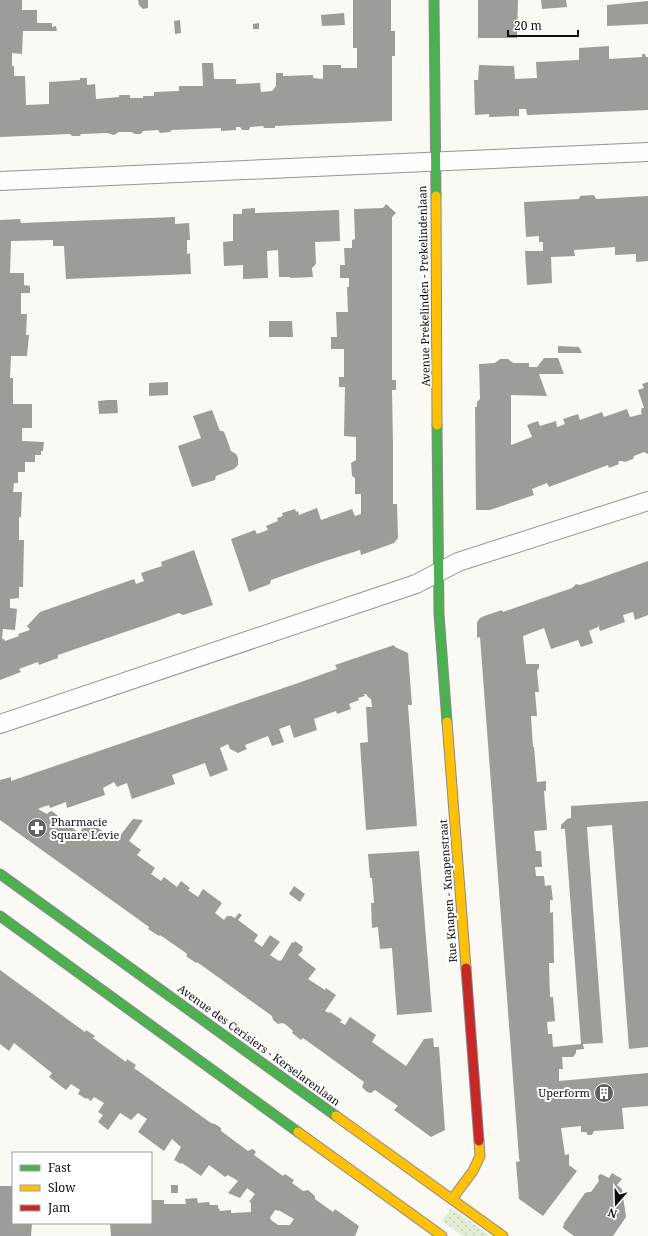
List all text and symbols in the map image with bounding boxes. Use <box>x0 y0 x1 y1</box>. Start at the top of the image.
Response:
scale bar <box>508 12 578 38</box>
text: 20 m <box>514 17 542 34</box>
street label: Avenue Prekelinden - Prekelindenlaan <box>414 185 433 387</box>
place label: Pharmacie Square Levie <box>51 814 119 842</box>
pharmacy icon: Pharmacie Square Levie <box>26 817 48 839</box>
street label: Rue Knapen - Knapenstraat <box>435 819 460 963</box>
street label: Avenue des Cerisiers - Kerselarenlaan <box>175 980 344 1109</box>
building icon: Uperform <box>593 1082 615 1104</box>
place label: Uperform <box>538 1085 591 1100</box>
legend <box>12 1152 152 1224</box>
text: Fast <box>48 1159 71 1176</box>
text: Slow <box>48 1179 76 1196</box>
north arrow <box>596 1184 636 1224</box>
text: Jam <box>47 1199 70 1216</box>
text: N <box>605 1205 619 1222</box>

